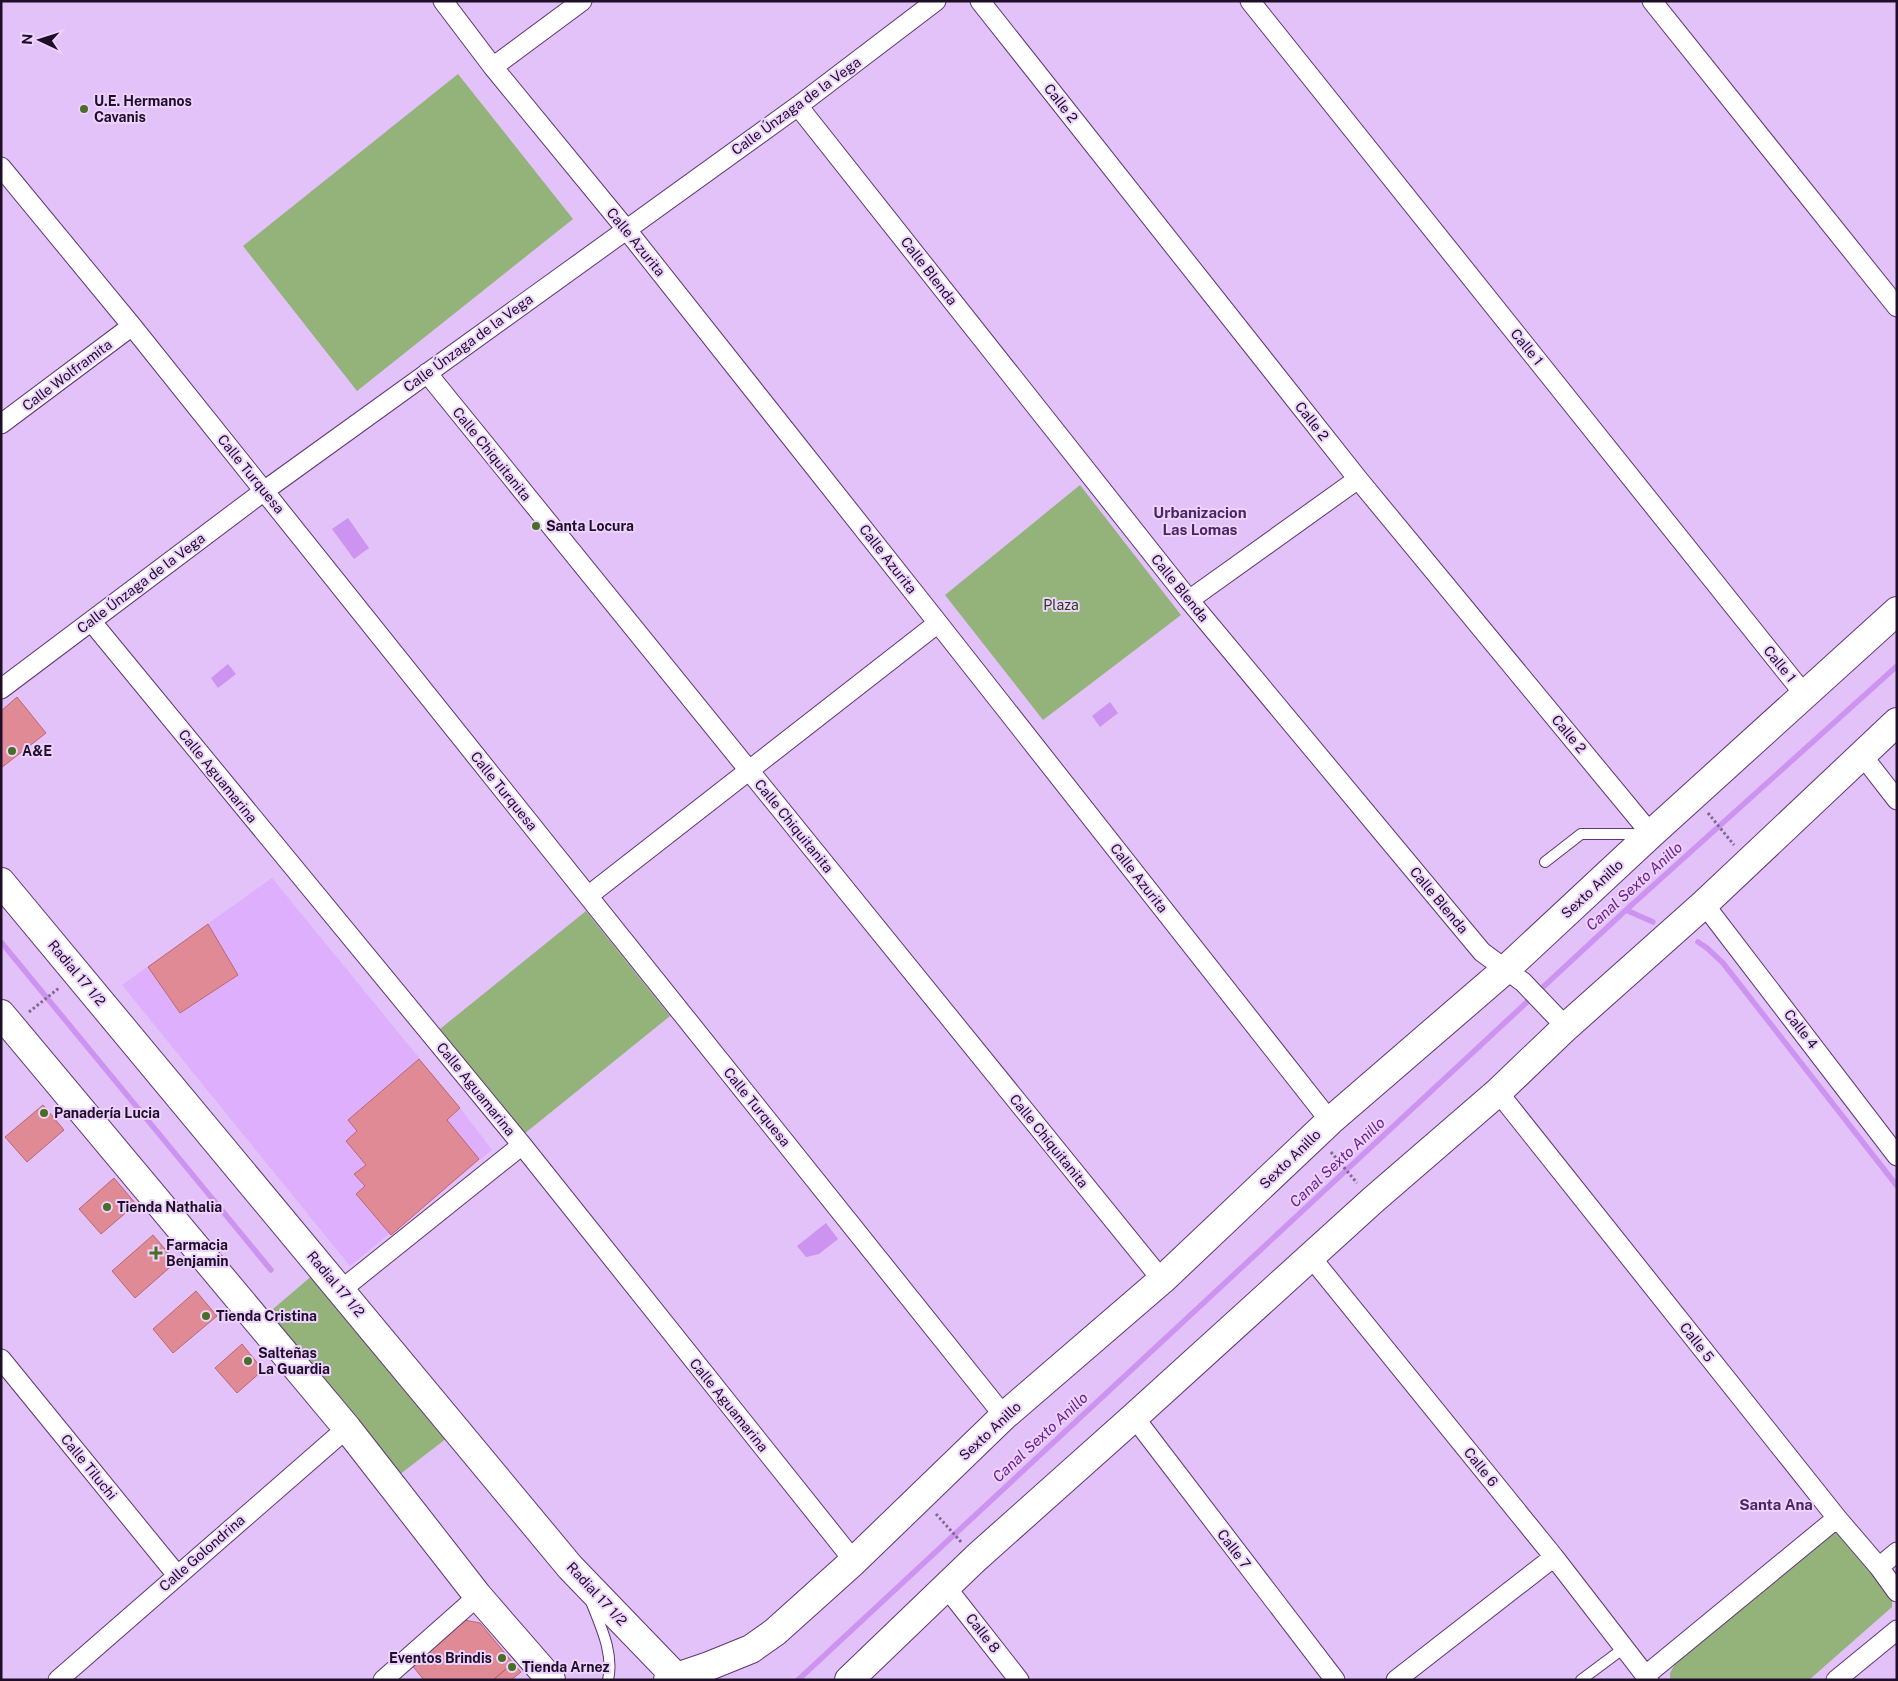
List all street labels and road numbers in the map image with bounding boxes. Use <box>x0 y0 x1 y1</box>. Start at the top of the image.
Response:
street label: Calle Únzaga de la Vega <box>727 52 864 158</box>
street label: Calle 2 <box>1041 80 1081 126</box>
street label: Calle Azurita <box>604 205 668 279</box>
street label: Calle Blenda <box>898 234 960 308</box>
street label: Calle Únzaga de la Vega <box>399 289 536 395</box>
street label: Calle 1 <box>1508 326 1546 368</box>
street label: Calle Wolframita <box>19 336 115 414</box>
street label: Calle 2 <box>1292 398 1332 444</box>
street label: Calle Chiquitanita <box>449 404 535 504</box>
street label: Calle Turquesa <box>214 431 288 517</box>
street label: Calle Azurita <box>856 521 920 597</box>
street label: Calle Únzaga de la Vega <box>73 528 208 636</box>
street label: Calle Blenda <box>1148 551 1212 625</box>
street label: Calle 1 <box>1761 643 1799 685</box>
street label: Calle 2 <box>1548 712 1590 756</box>
street label: Calle Aguamarina <box>176 726 260 826</box>
street label: Calle Turquesa <box>467 748 541 834</box>
street label: Calle Chiquitanita <box>751 776 837 876</box>
street label: Calle Azurita <box>1107 840 1171 916</box>
street label: Sexto Anillo <box>1558 856 1626 922</box>
street label: Calle Blenda <box>1407 864 1471 936</box>
street label: Radial 17 1/2 <box>45 937 109 1009</box>
street label: Calle 4 <box>1781 1006 1821 1052</box>
street label: Calle Aguamarina <box>434 1039 518 1139</box>
street label: Calle Turquesa <box>720 1064 794 1150</box>
street label: Calle Chiquitanita <box>1006 1091 1092 1191</box>
street label: Sexto Anillo <box>1256 1126 1324 1192</box>
street label: Radial 17 1/2 <box>304 1248 368 1320</box>
street label: Calle 5 <box>1677 1319 1717 1365</box>
street label: Calle Aguamarina <box>687 1355 771 1455</box>
street label: Sexto Anillo <box>956 1398 1024 1464</box>
street label: Calle Tiluchi <box>58 1431 120 1503</box>
street label: Calle 6 <box>1461 1444 1502 1490</box>
street label: Calle Golondrina <box>156 1512 248 1594</box>
street label: Calle 7 <box>1214 1526 1254 1572</box>
street label: Radial 17 1/2 <box>564 1559 630 1629</box>
street label: Calle 8 <box>963 1610 1003 1656</box>

